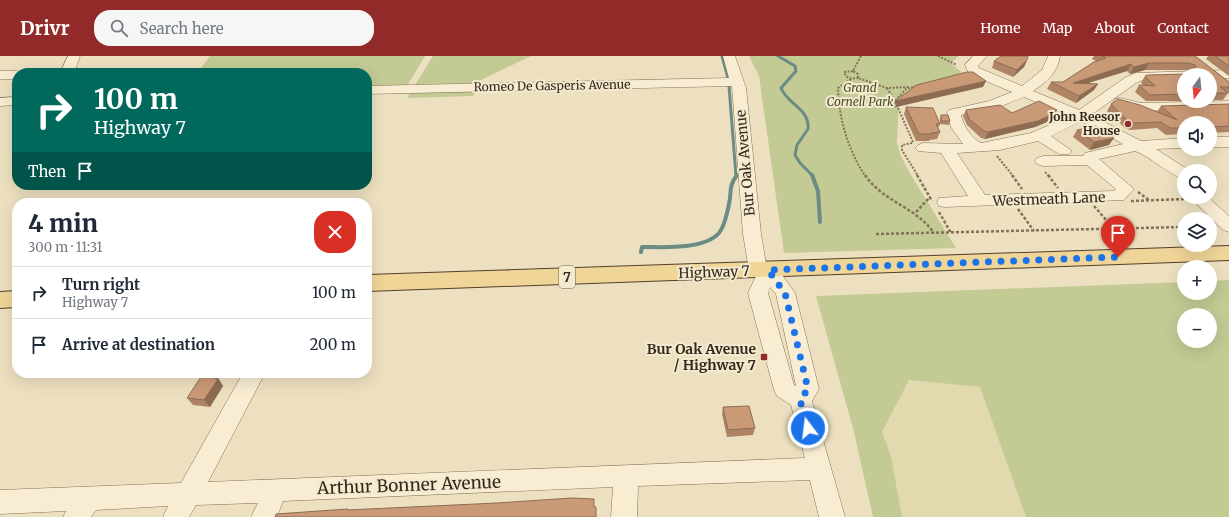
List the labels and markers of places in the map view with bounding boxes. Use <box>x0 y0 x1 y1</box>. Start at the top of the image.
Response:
place label: John Reesor House <box>1048 109 1120 138</box>
marker: John Reesor House <box>1123 119 1133 129</box>
pin <box>1101 216 1135 257</box>
place label: Bur Oak Avenue / Highway 7 <box>647 340 756 374</box>
marker: Bur Oak Avenue / Highway 7 <box>759 352 769 362</box>

